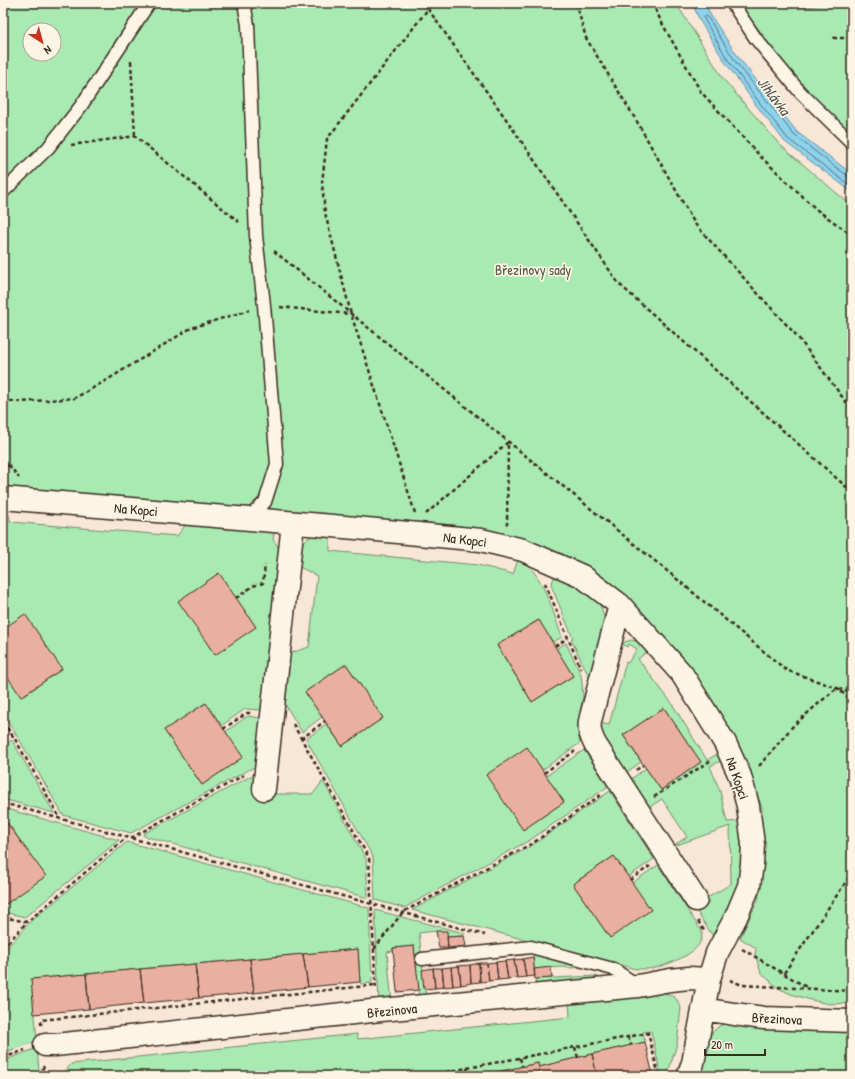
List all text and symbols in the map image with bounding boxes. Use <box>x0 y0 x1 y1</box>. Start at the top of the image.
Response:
north arrow <box>22 22 62 62</box>
text: N <box>41 43 54 58</box>
water label: Jihlávka <box>753 72 797 121</box>
park label: Březinovy sady <box>495 260 571 280</box>
street label: Na Kopci <box>113 498 159 521</box>
street label: Na Kopci <box>442 527 488 552</box>
street label: Na Kopci <box>721 754 754 802</box>
street label: Březinova <box>366 998 418 1022</box>
street label: Březinova <box>751 1007 803 1029</box>
scale bar <box>705 1031 765 1057</box>
text: 20 m <box>711 1036 733 1053</box>

